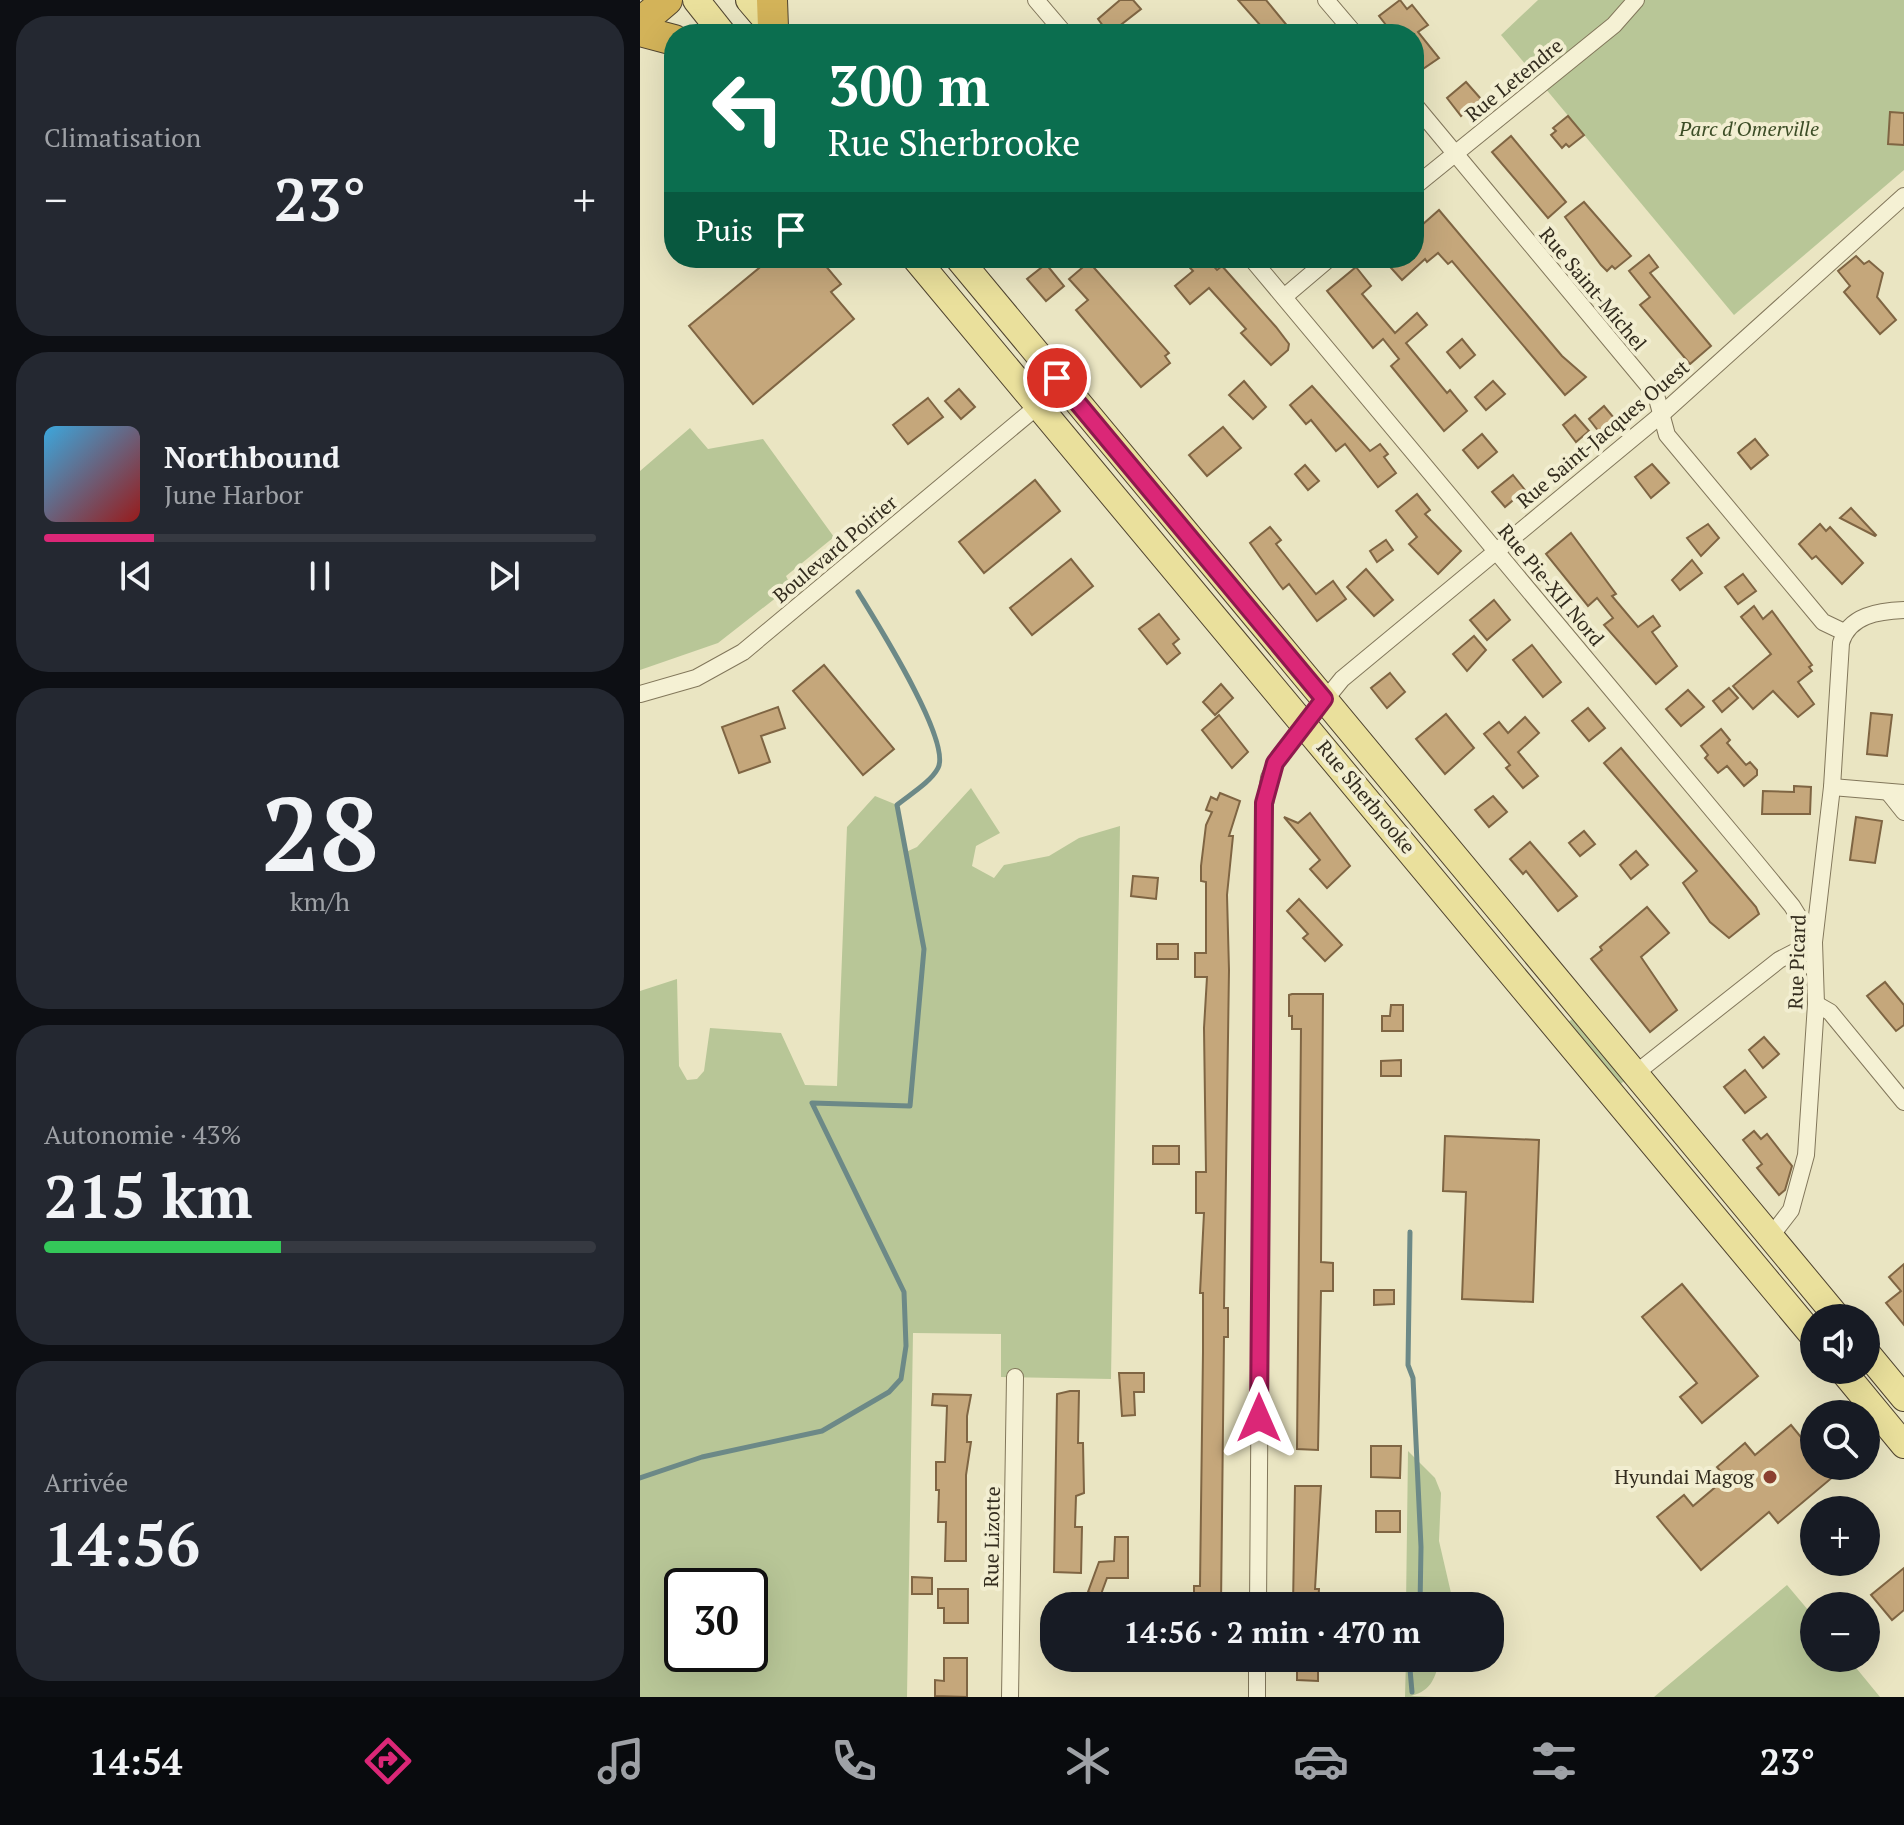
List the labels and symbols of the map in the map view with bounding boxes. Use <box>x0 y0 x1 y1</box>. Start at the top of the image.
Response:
street label: Rue Letendre <box>1459 32 1568 127</box>
park label: Parc d'Omerville <box>1678 115 1819 142</box>
street label: Rue Saint-Michel <box>1534 221 1653 356</box>
pin <box>1023 344 1091 412</box>
street label: Rue Saint-Jacques Ouest <box>1511 353 1695 514</box>
street label: Boulevard Poirier <box>767 488 903 609</box>
street label: Rue Pie-XII Nord <box>1492 518 1610 651</box>
street label: Rue Sherbrooke <box>1311 734 1422 859</box>
street label: Rue Picard <box>1781 914 1812 1010</box>
position arrow <box>1217 1376 1301 1460</box>
place label: Hyundai Magog <box>1614 1463 1754 1490</box>
marker: Hyundai Magog <box>1761 1468 1779 1486</box>
street label: Rue Lizotte <box>977 1486 1006 1588</box>
speed limit sign: 30 <box>664 1568 768 1672</box>

